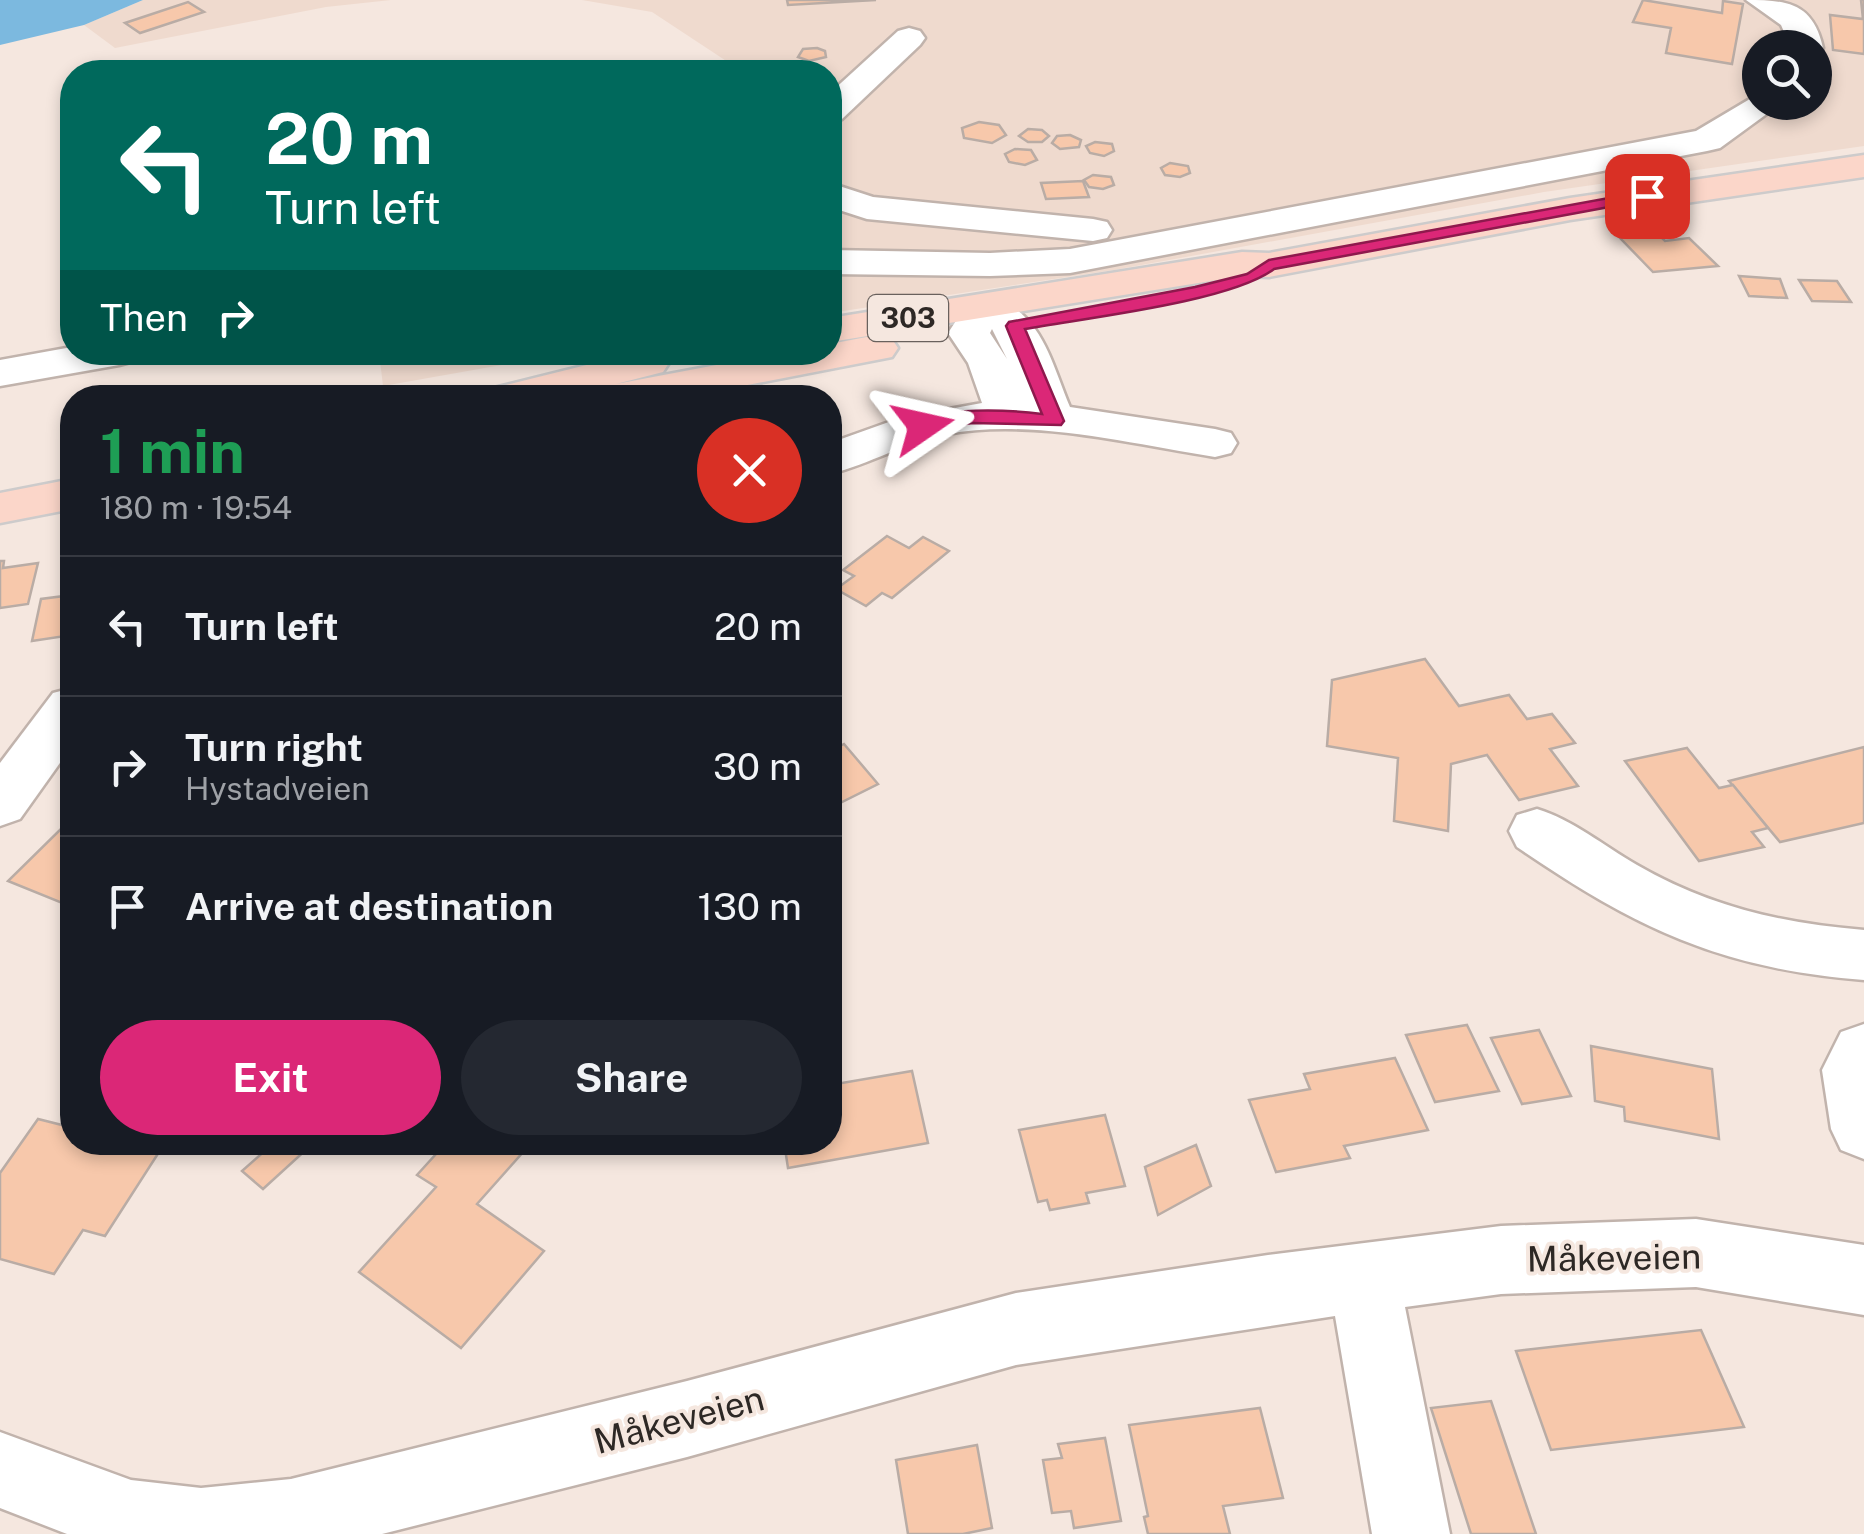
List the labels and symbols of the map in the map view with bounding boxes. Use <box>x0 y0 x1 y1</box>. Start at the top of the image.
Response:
pin <box>1605 154 1690 239</box>
road number: 303 <box>868 295 948 341</box>
position arrow <box>871 374 975 478</box>
street label: Måkeveien <box>1526 1235 1702 1280</box>
street label: Måkeveien <box>589 1377 768 1462</box>

